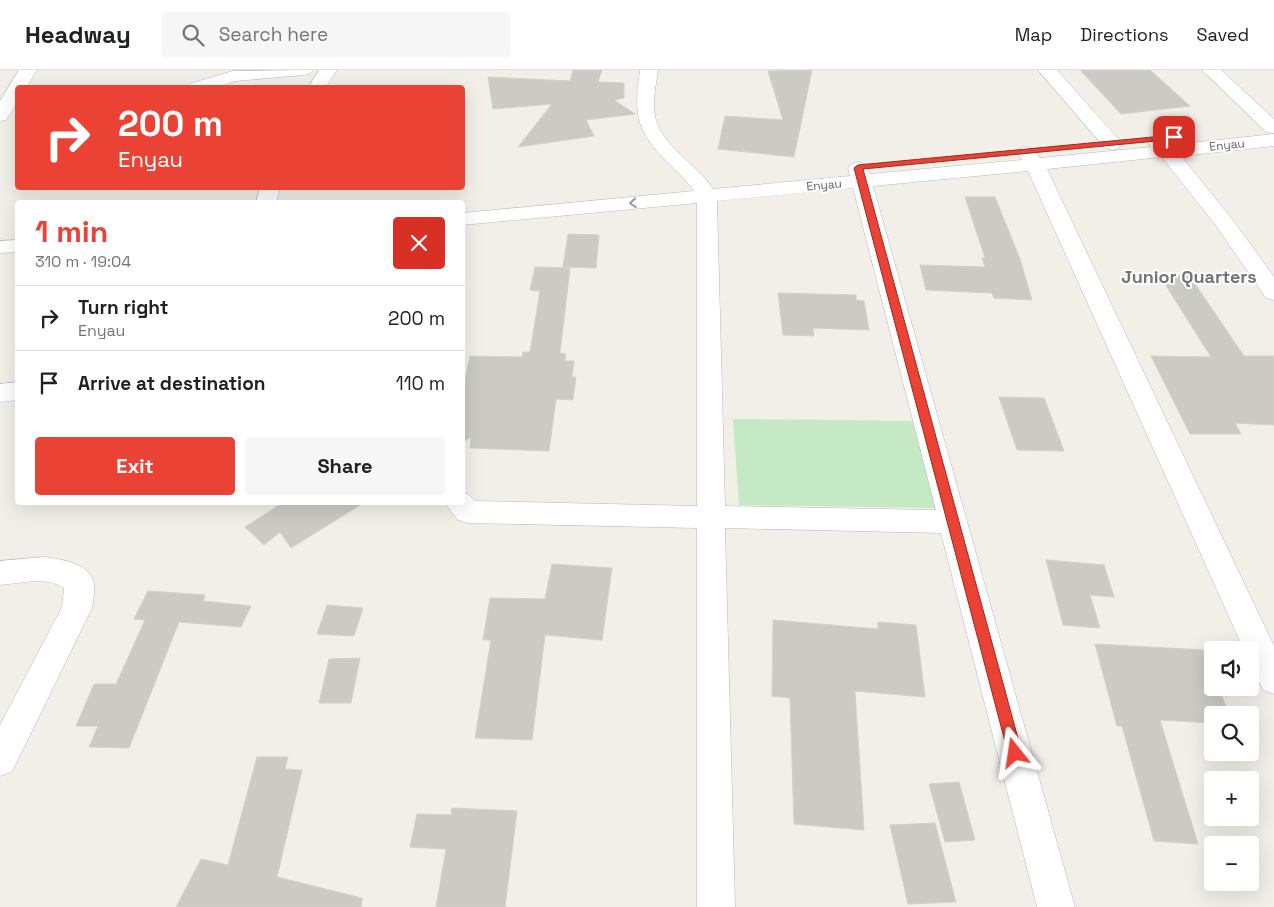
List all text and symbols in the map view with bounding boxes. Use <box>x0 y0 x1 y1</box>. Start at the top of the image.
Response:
search box <box>161 12 511 57</box>
text: Headway <box>25 19 131 50</box>
icon: search <box>179 21 207 49</box>
text: Search here <box>219 22 328 47</box>
text: Map <box>1015 23 1052 46</box>
text: Directions <box>1080 23 1169 46</box>
text: Saved <box>1197 23 1249 46</box>
text: 200 m <box>118 102 223 146</box>
icon: right <box>35 105 100 170</box>
pin <box>1153 116 1195 158</box>
icon: arrive <box>1160 123 1188 151</box>
street label: Enyau <box>1209 135 1245 155</box>
text: Enyau <box>118 145 183 173</box>
street label: Enyau <box>806 175 842 195</box>
one-way arrow <box>629 197 637 208</box>
text: 1 min <box>35 212 108 251</box>
button: close <box>393 217 445 269</box>
text: 310 m · 19:04 <box>35 251 131 272</box>
district label: Junior Quarters <box>1121 265 1257 288</box>
text: Turn right <box>78 295 168 320</box>
icon: right <box>35 304 63 332</box>
text: 200 m <box>388 306 445 331</box>
text: Enyau <box>78 320 125 341</box>
icon: arrive <box>35 369 63 397</box>
text: Arrive at destination <box>78 371 266 396</box>
text: 110 m <box>396 371 445 396</box>
button: Exit <box>35 437 235 495</box>
button: Share <box>245 437 445 495</box>
map controls <box>1204 641 1259 891</box>
button: sound <box>1204 641 1259 696</box>
button: search <box>1204 706 1259 761</box>
position arrow <box>988 726 1040 778</box>
button: + <box>1204 771 1259 826</box>
button: − <box>1204 836 1259 891</box>

